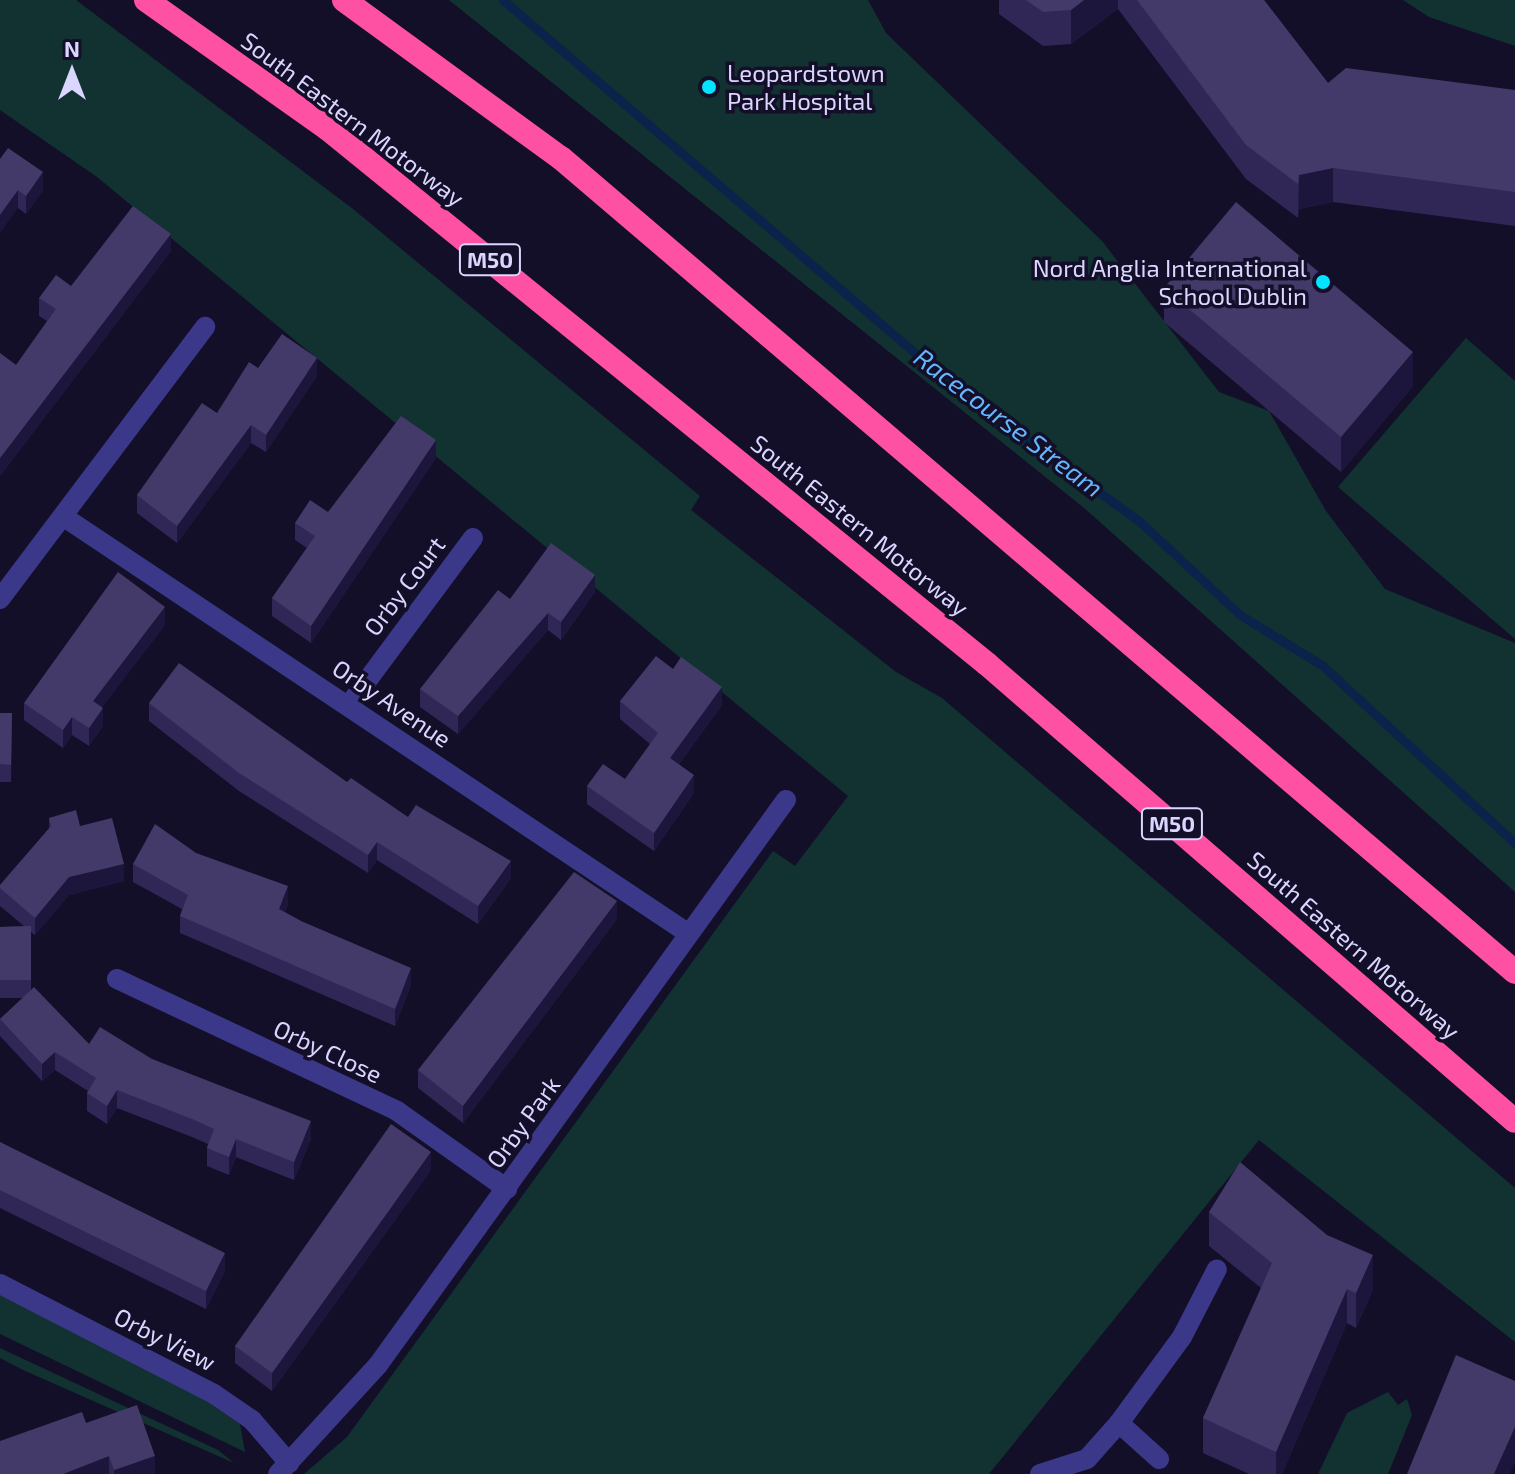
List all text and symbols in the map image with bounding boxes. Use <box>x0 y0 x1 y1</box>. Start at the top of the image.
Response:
street label: South Eastern Motorway <box>236 26 470 212</box>
north arrow <box>32 32 112 112</box>
text: N <box>64 35 80 61</box>
place label: Leopardstown Park Hospital <box>727 59 885 115</box>
marker: Leopardstown Park Hospital <box>698 76 720 98</box>
road number: M50 <box>458 242 522 278</box>
place label: Nord Anglia International School Dublin <box>1032 254 1307 310</box>
marker: Nord Anglia International School Dublin <box>1314 273 1332 291</box>
water label: Racecourse Stream <box>909 341 1109 503</box>
street label: South Eastern Motorway <box>745 428 975 622</box>
street label: Orby Court <box>357 531 451 641</box>
street label: Orby Avenue <box>327 653 457 753</box>
road number: M50 <box>1140 806 1204 842</box>
street label: South Eastern Motorway <box>1242 845 1466 1045</box>
street label: Orby Close <box>269 1013 387 1089</box>
street label: Orby Park <box>480 1071 566 1173</box>
street label: Orby View <box>109 1301 221 1377</box>

